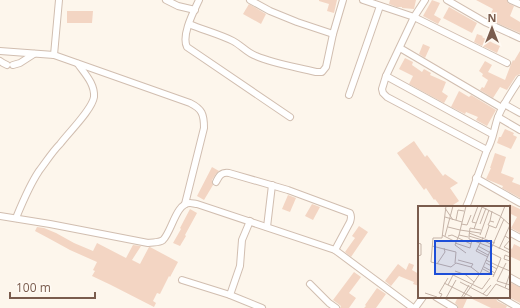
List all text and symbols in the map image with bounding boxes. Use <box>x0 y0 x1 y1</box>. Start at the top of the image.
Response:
north arrow <box>472 8 512 48</box>
text: N <box>488 10 496 25</box>
inset map <box>418 206 510 298</box>
scale bar <box>10 274 95 300</box>
text: 100 m <box>16 279 51 296</box>

